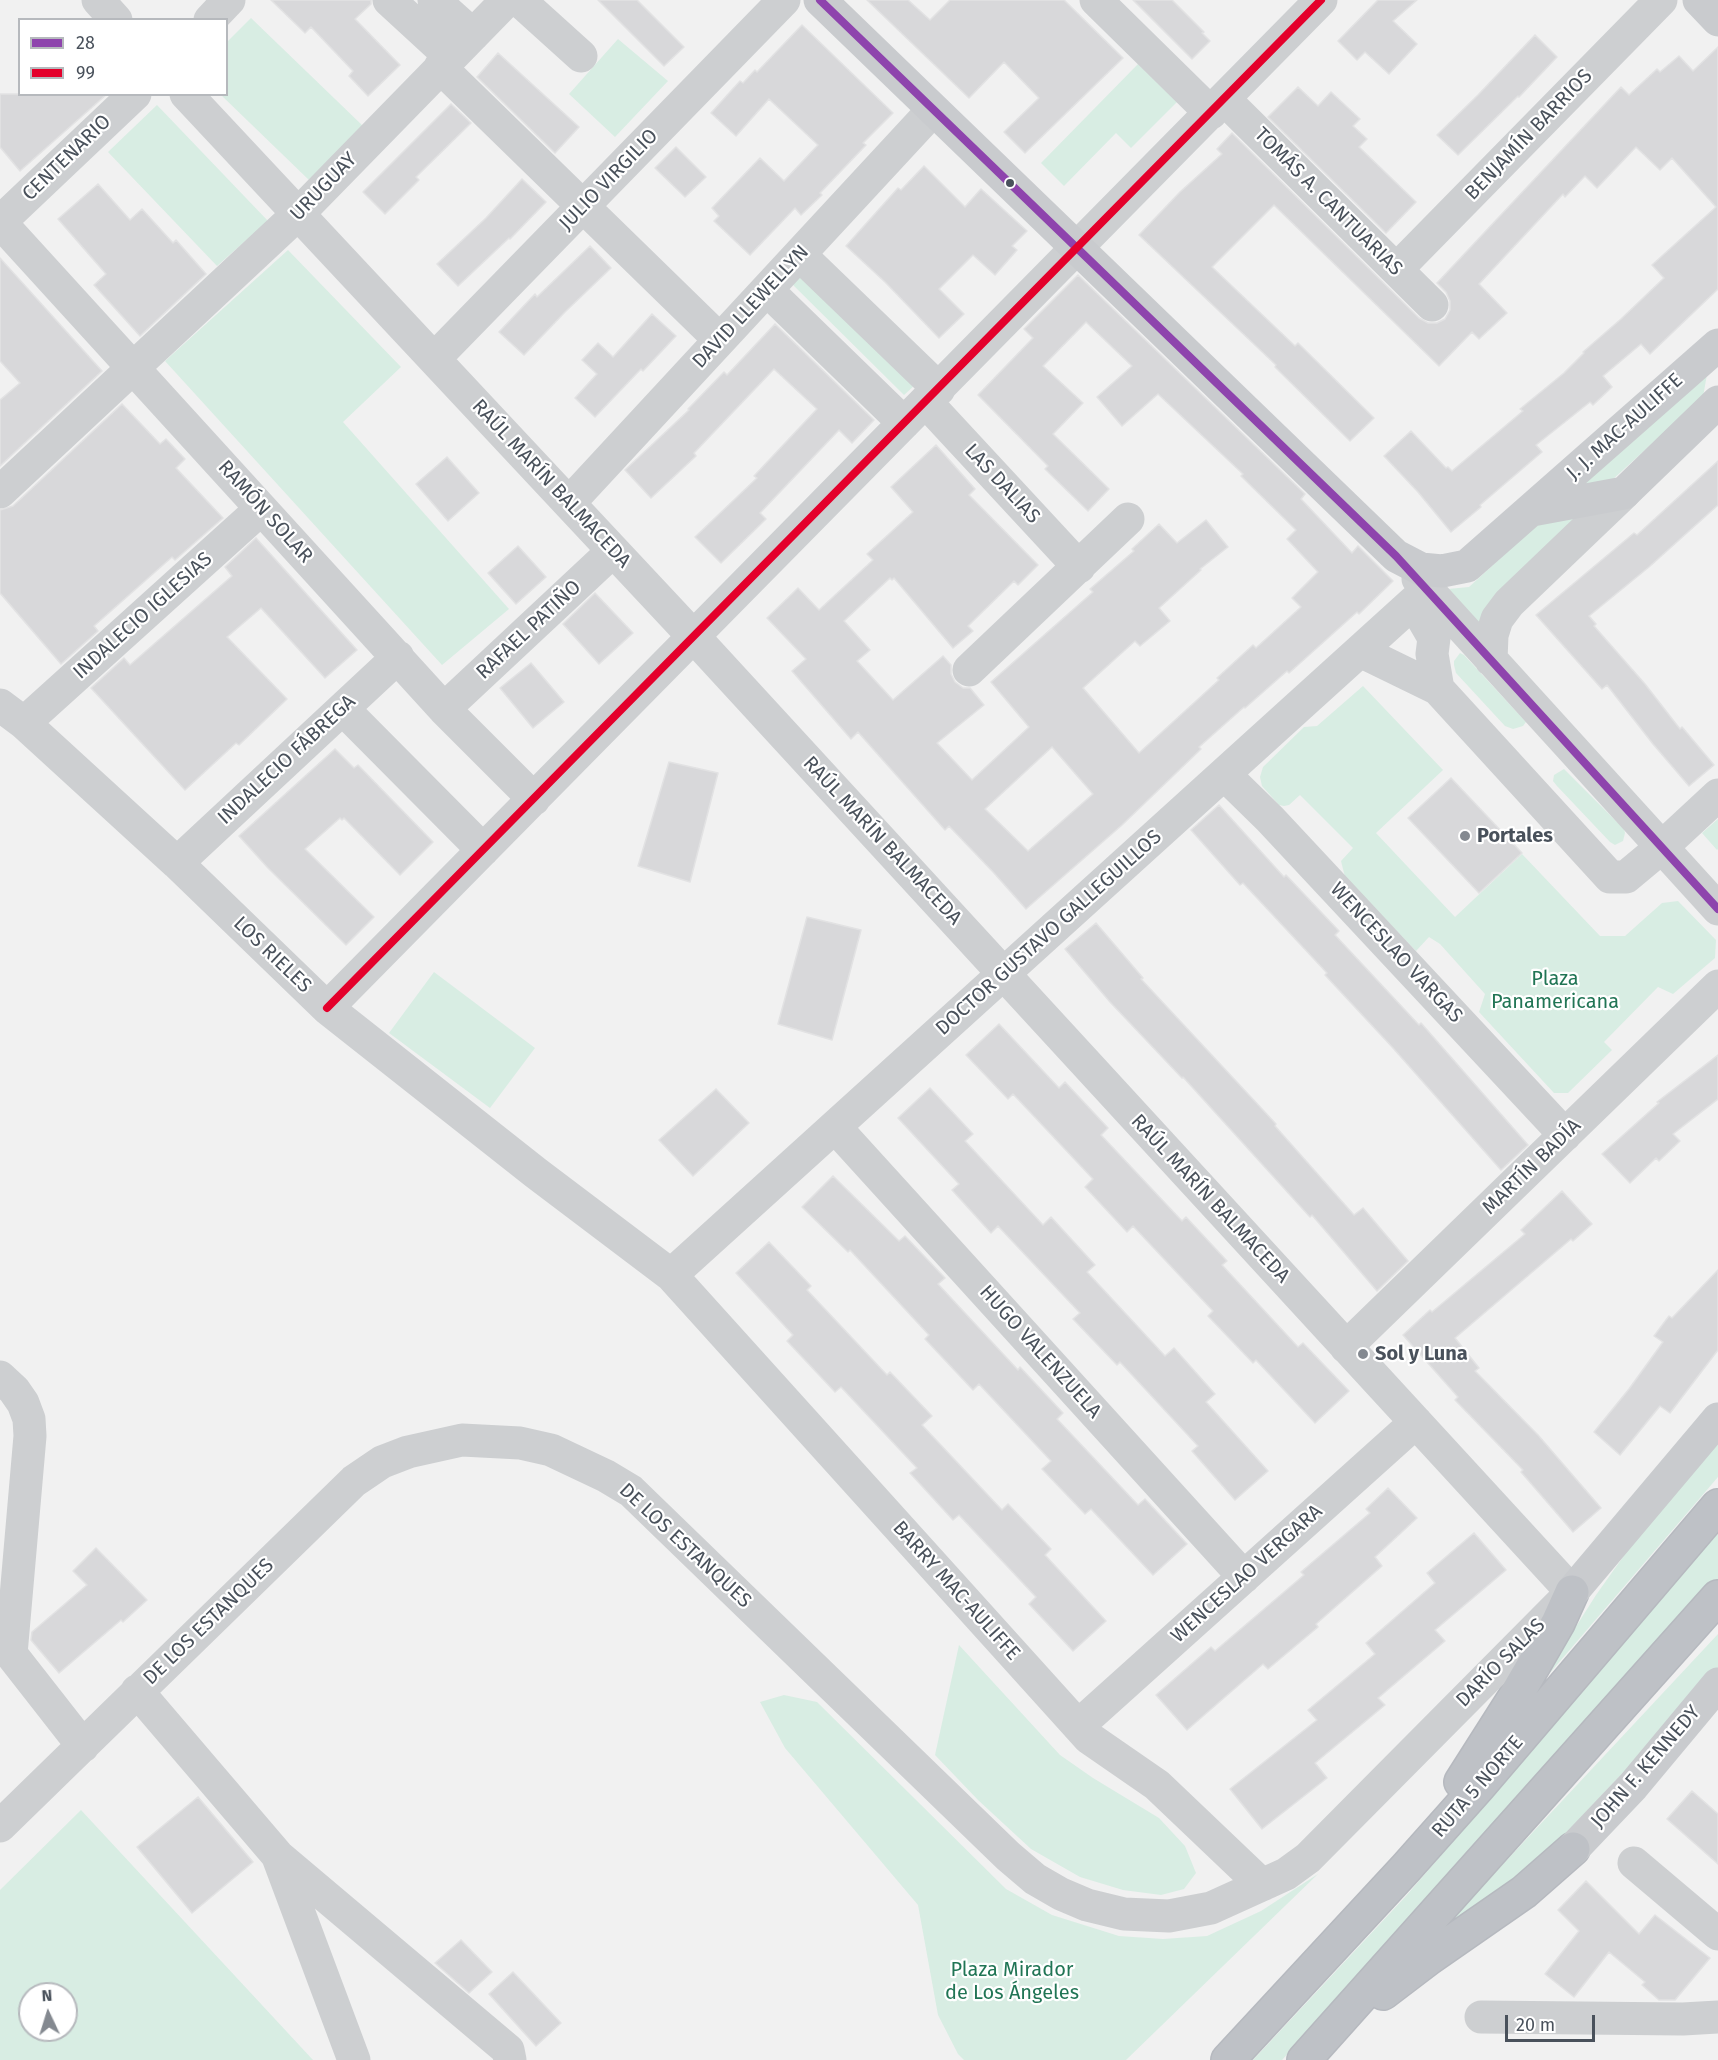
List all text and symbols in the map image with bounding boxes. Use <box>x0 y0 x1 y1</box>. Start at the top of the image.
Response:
legend <box>18 18 228 96</box>
text: 28 <box>76 32 95 54</box>
text: 99 <box>76 62 95 84</box>
street label: BENJAMÍN BARRIOS <box>1460 64 1598 206</box>
street label: CENTENARIO <box>18 110 116 206</box>
street label: TOMÁS A. CANTUARIAS <box>1249 123 1407 281</box>
street label: JULIO VIRGILIO <box>555 124 663 236</box>
street label: URUGUAY <box>286 148 362 226</box>
unlabelled marker <box>1004 177 1016 189</box>
street label: DAVID LLEWELLYN <box>688 240 814 374</box>
street label: J. J. MAC-AULIFFE <box>1562 369 1688 485</box>
street label: RAÚL MARÍN BALMACEDA <box>467 395 635 573</box>
street label: LAS DALIAS <box>959 439 1045 529</box>
street label: RAMÓN SOLAR <box>213 456 317 568</box>
street label: INDALECIO IGLESIAS <box>69 547 217 685</box>
street label: RAFAEL PATIÑO <box>472 575 586 685</box>
street label: INDALECIO FÁBREGA <box>213 690 361 830</box>
street label: RAÚL MARÍN BALMACEDA <box>798 752 966 930</box>
place label: Portales <box>1477 824 1553 848</box>
street label: DOCTOR GUSTAVO GALLEGUILLOS <box>931 825 1167 1041</box>
marker: Portales <box>1458 829 1472 843</box>
street label: WENCESLAO VARGAS <box>1325 878 1467 1028</box>
street label: LOS RIELES <box>228 912 316 998</box>
park label: Plaza Panamericana <box>1491 967 1619 1014</box>
street label: RAÚL MARÍN BALMACEDA <box>1126 1110 1294 1288</box>
street label: MARTÍN BADÍA <box>1478 1114 1586 1220</box>
street label: HUGO VALENZUELA <box>974 1280 1106 1424</box>
place label: Sol y Luna <box>1375 1342 1468 1366</box>
marker: Sol y Luna <box>1356 1347 1370 1361</box>
street label: DE LOS ESTANQUES <box>614 1479 756 1613</box>
street label: WENCESLAO VERGARA <box>1166 1500 1328 1648</box>
street label: BARRY MAC-AULIFFE <box>887 1517 1025 1665</box>
street label: DE LOS ESTANQUES <box>139 1554 279 1690</box>
street label: DARÍO SALAS <box>1452 1614 1550 1712</box>
street label: JOHN F. KENNEDY <box>1586 1701 1706 1833</box>
street label: RUTA 5 NORTE <box>1427 1731 1529 1843</box>
park label: Plaza Mirador de Los Ángeles <box>945 1958 1079 2005</box>
north arrow <box>18 1982 78 2042</box>
text: N <box>41 1986 53 2005</box>
scale bar <box>1508 2003 1598 2041</box>
text: 20 m <box>1516 2014 1555 2036</box>

